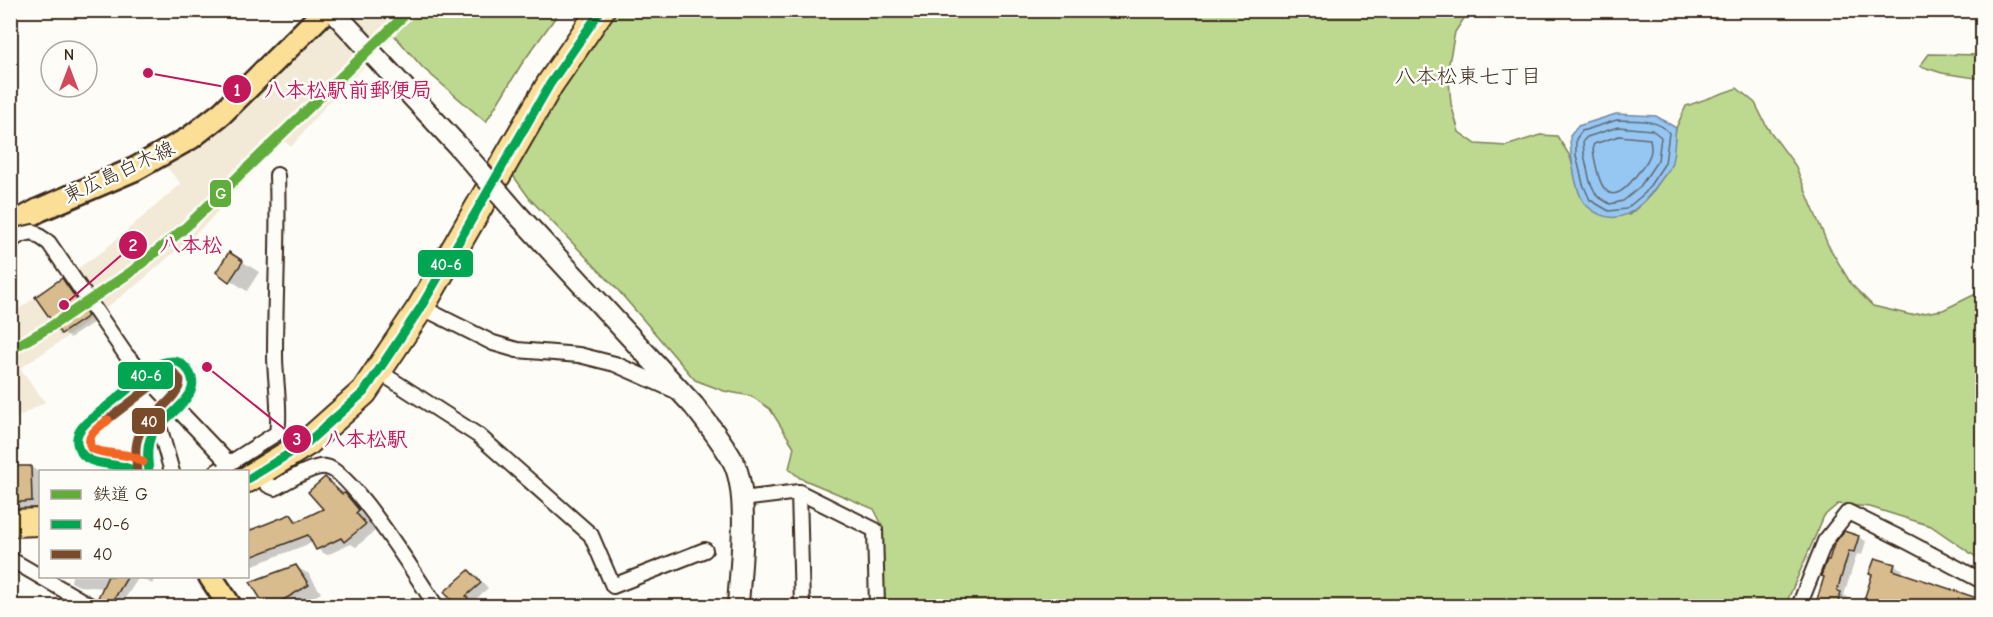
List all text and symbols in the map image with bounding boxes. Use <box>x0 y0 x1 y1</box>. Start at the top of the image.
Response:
north arrow <box>39 39 99 99</box>
text: N <box>64 46 74 64</box>
district label: 八本松東七丁目 <box>1395 64 1542 88</box>
callout: 八本松駅前郵便局 <box>222 70 444 109</box>
text: 八本松駅前郵便局 <box>264 78 432 102</box>
text: 1 <box>233 80 241 101</box>
street label: 東広島白木線 <box>60 136 178 208</box>
line badge: G <box>209 179 232 208</box>
text: G <box>215 185 227 203</box>
callout: 八本松 <box>118 225 235 264</box>
text: 八本松 <box>160 233 223 257</box>
text: 2 <box>129 235 138 256</box>
line badge: 40-6 <box>417 249 474 278</box>
text: 40-6 <box>430 256 462 274</box>
line badge: 40-6 <box>117 361 174 390</box>
text: 40-6 <box>130 367 162 385</box>
line badge: 40 <box>131 407 166 435</box>
text: 40 <box>141 413 157 431</box>
callout: 八本松駅 <box>282 420 420 459</box>
text: 八本松駅 <box>324 427 408 451</box>
text: 3 <box>293 429 301 450</box>
legend <box>39 470 249 578</box>
text: 鉄道 G <box>93 484 148 505</box>
text: 40-6 <box>93 514 130 535</box>
text: 40 <box>93 544 113 565</box>

